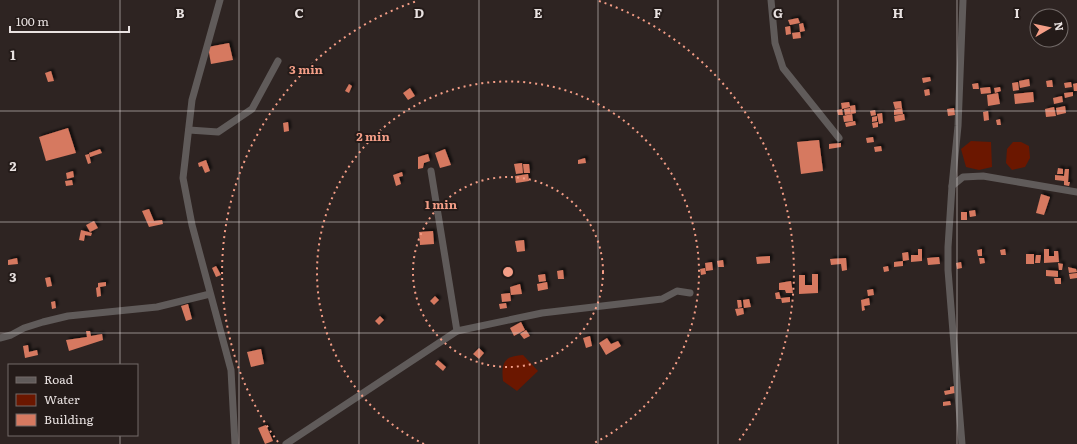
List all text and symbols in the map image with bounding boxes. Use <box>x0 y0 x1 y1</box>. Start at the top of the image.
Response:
text: B <box>176 3 185 22</box>
text: C <box>294 3 304 22</box>
text: D <box>414 3 424 22</box>
text: E <box>534 3 543 22</box>
text: F <box>654 3 662 22</box>
text: G <box>773 3 783 22</box>
text: H <box>893 3 904 22</box>
text: I <box>1014 3 1020 22</box>
scale bar <box>10 8 129 34</box>
north arrow <box>1029 8 1069 48</box>
text: 100 m <box>16 12 49 30</box>
text: N <box>1051 20 1068 32</box>
text: 1 <box>10 45 16 64</box>
text: 3 min <box>289 60 324 78</box>
text: 2 min <box>356 127 390 145</box>
text: 2 <box>10 156 17 175</box>
text: 1 min <box>425 195 458 213</box>
centre of rings <box>501 265 515 279</box>
text: 3 <box>9 267 17 286</box>
legend <box>8 364 138 436</box>
text: Road <box>44 370 74 388</box>
text: Water <box>44 390 80 408</box>
text: Building <box>44 410 94 428</box>

